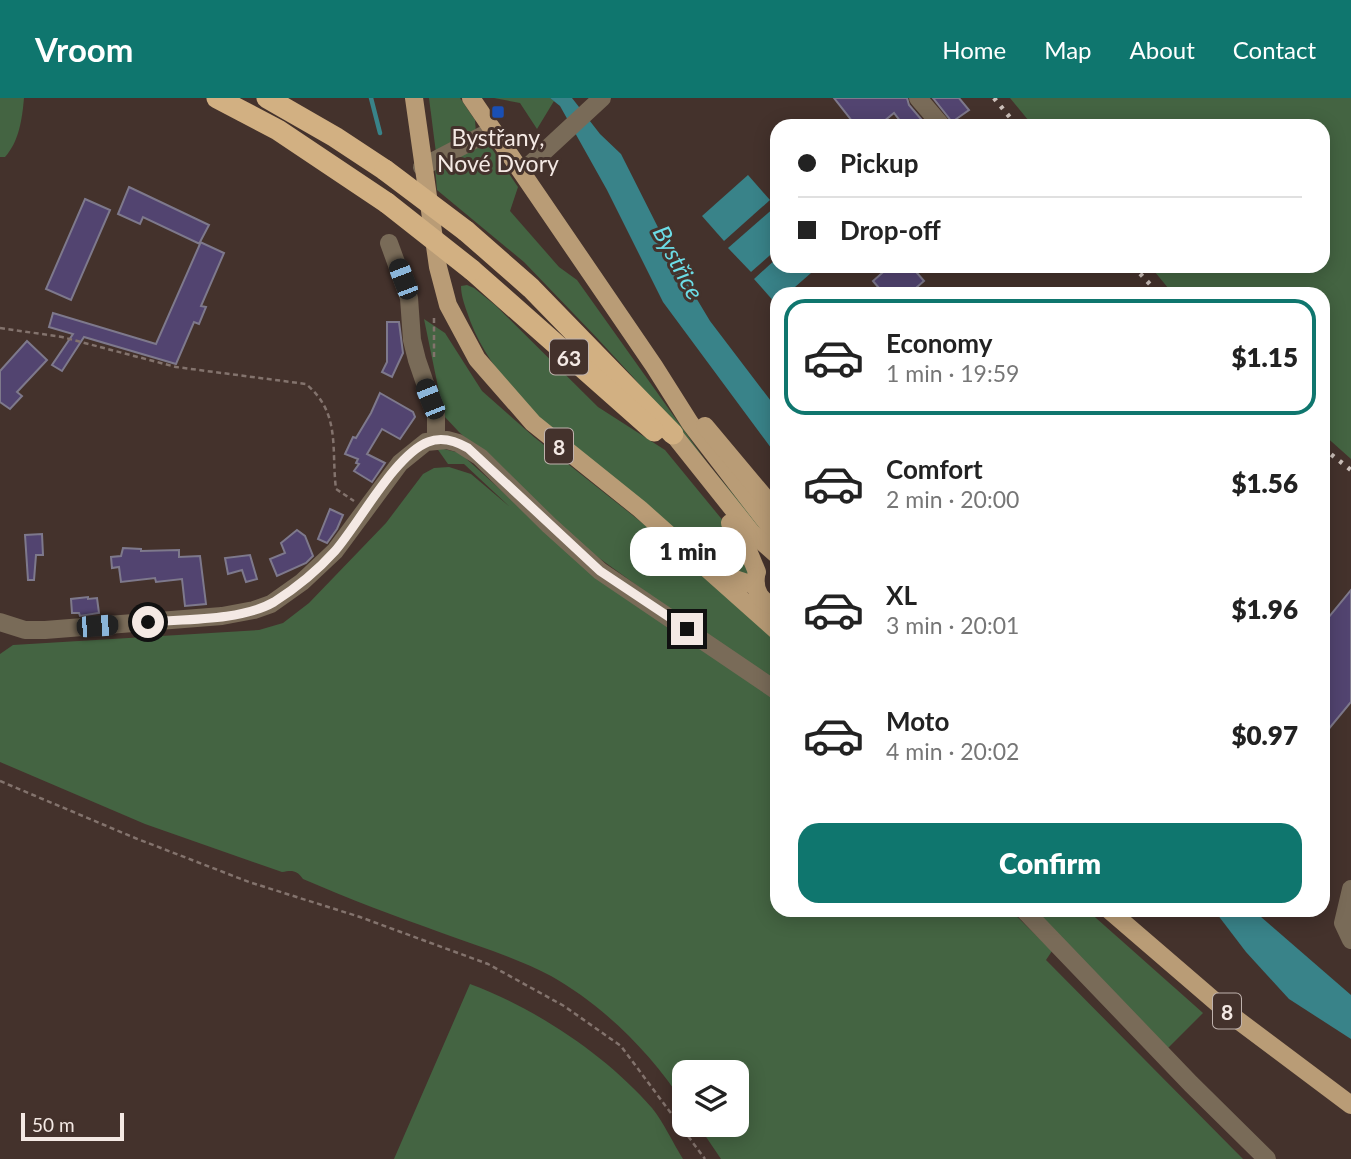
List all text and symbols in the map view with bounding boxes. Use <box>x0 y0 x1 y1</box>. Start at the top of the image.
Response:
text: Vroom <box>35 29 133 69</box>
text: Home <box>942 35 1006 64</box>
text: Map <box>1044 35 1092 64</box>
text: About <box>1130 35 1195 64</box>
text: Contact <box>1233 35 1316 64</box>
marker: Bystřany, Nové Dvory <box>490 104 506 120</box>
place label: Bystřany, Nové Dvory <box>437 123 559 177</box>
text: Pickup <box>840 147 919 179</box>
text: Drop-off <box>840 214 941 246</box>
water label: Bystřice <box>648 220 710 304</box>
car <box>386 256 421 302</box>
icon: car <box>802 326 865 389</box>
text: Economy <box>886 327 992 359</box>
road number: 63 <box>550 340 588 374</box>
text: $1.15 <box>1231 341 1298 373</box>
text: 1 min · 19:59 <box>886 359 1019 387</box>
car <box>413 376 448 422</box>
road number: 8 <box>545 428 573 464</box>
icon: car <box>802 452 865 515</box>
text: Comfort <box>886 453 983 485</box>
text: $1.56 <box>1231 467 1298 499</box>
text: 2 min · 20:00 <box>886 485 1019 513</box>
callout: 1 min <box>629 528 745 576</box>
text: 1 min <box>659 537 717 565</box>
icon: car <box>802 578 865 641</box>
text: XL <box>886 579 917 611</box>
text: $1.96 <box>1231 593 1298 625</box>
route start <box>132 606 164 638</box>
text: 3 min · 20:01 <box>886 611 1019 639</box>
route end <box>671 613 703 645</box>
car <box>76 614 119 638</box>
icon: car <box>802 704 865 767</box>
text: Moto <box>886 705 949 737</box>
text: $0.97 <box>1231 719 1298 751</box>
text: 4 min · 20:02 <box>886 737 1019 765</box>
button: Confirm <box>798 823 1302 903</box>
road number: 8 <box>1213 993 1241 1028</box>
map controls <box>672 1060 749 1137</box>
button: layers <box>672 1060 749 1137</box>
scale bar <box>21 1110 124 1142</box>
text: 50 m <box>32 1113 75 1136</box>

